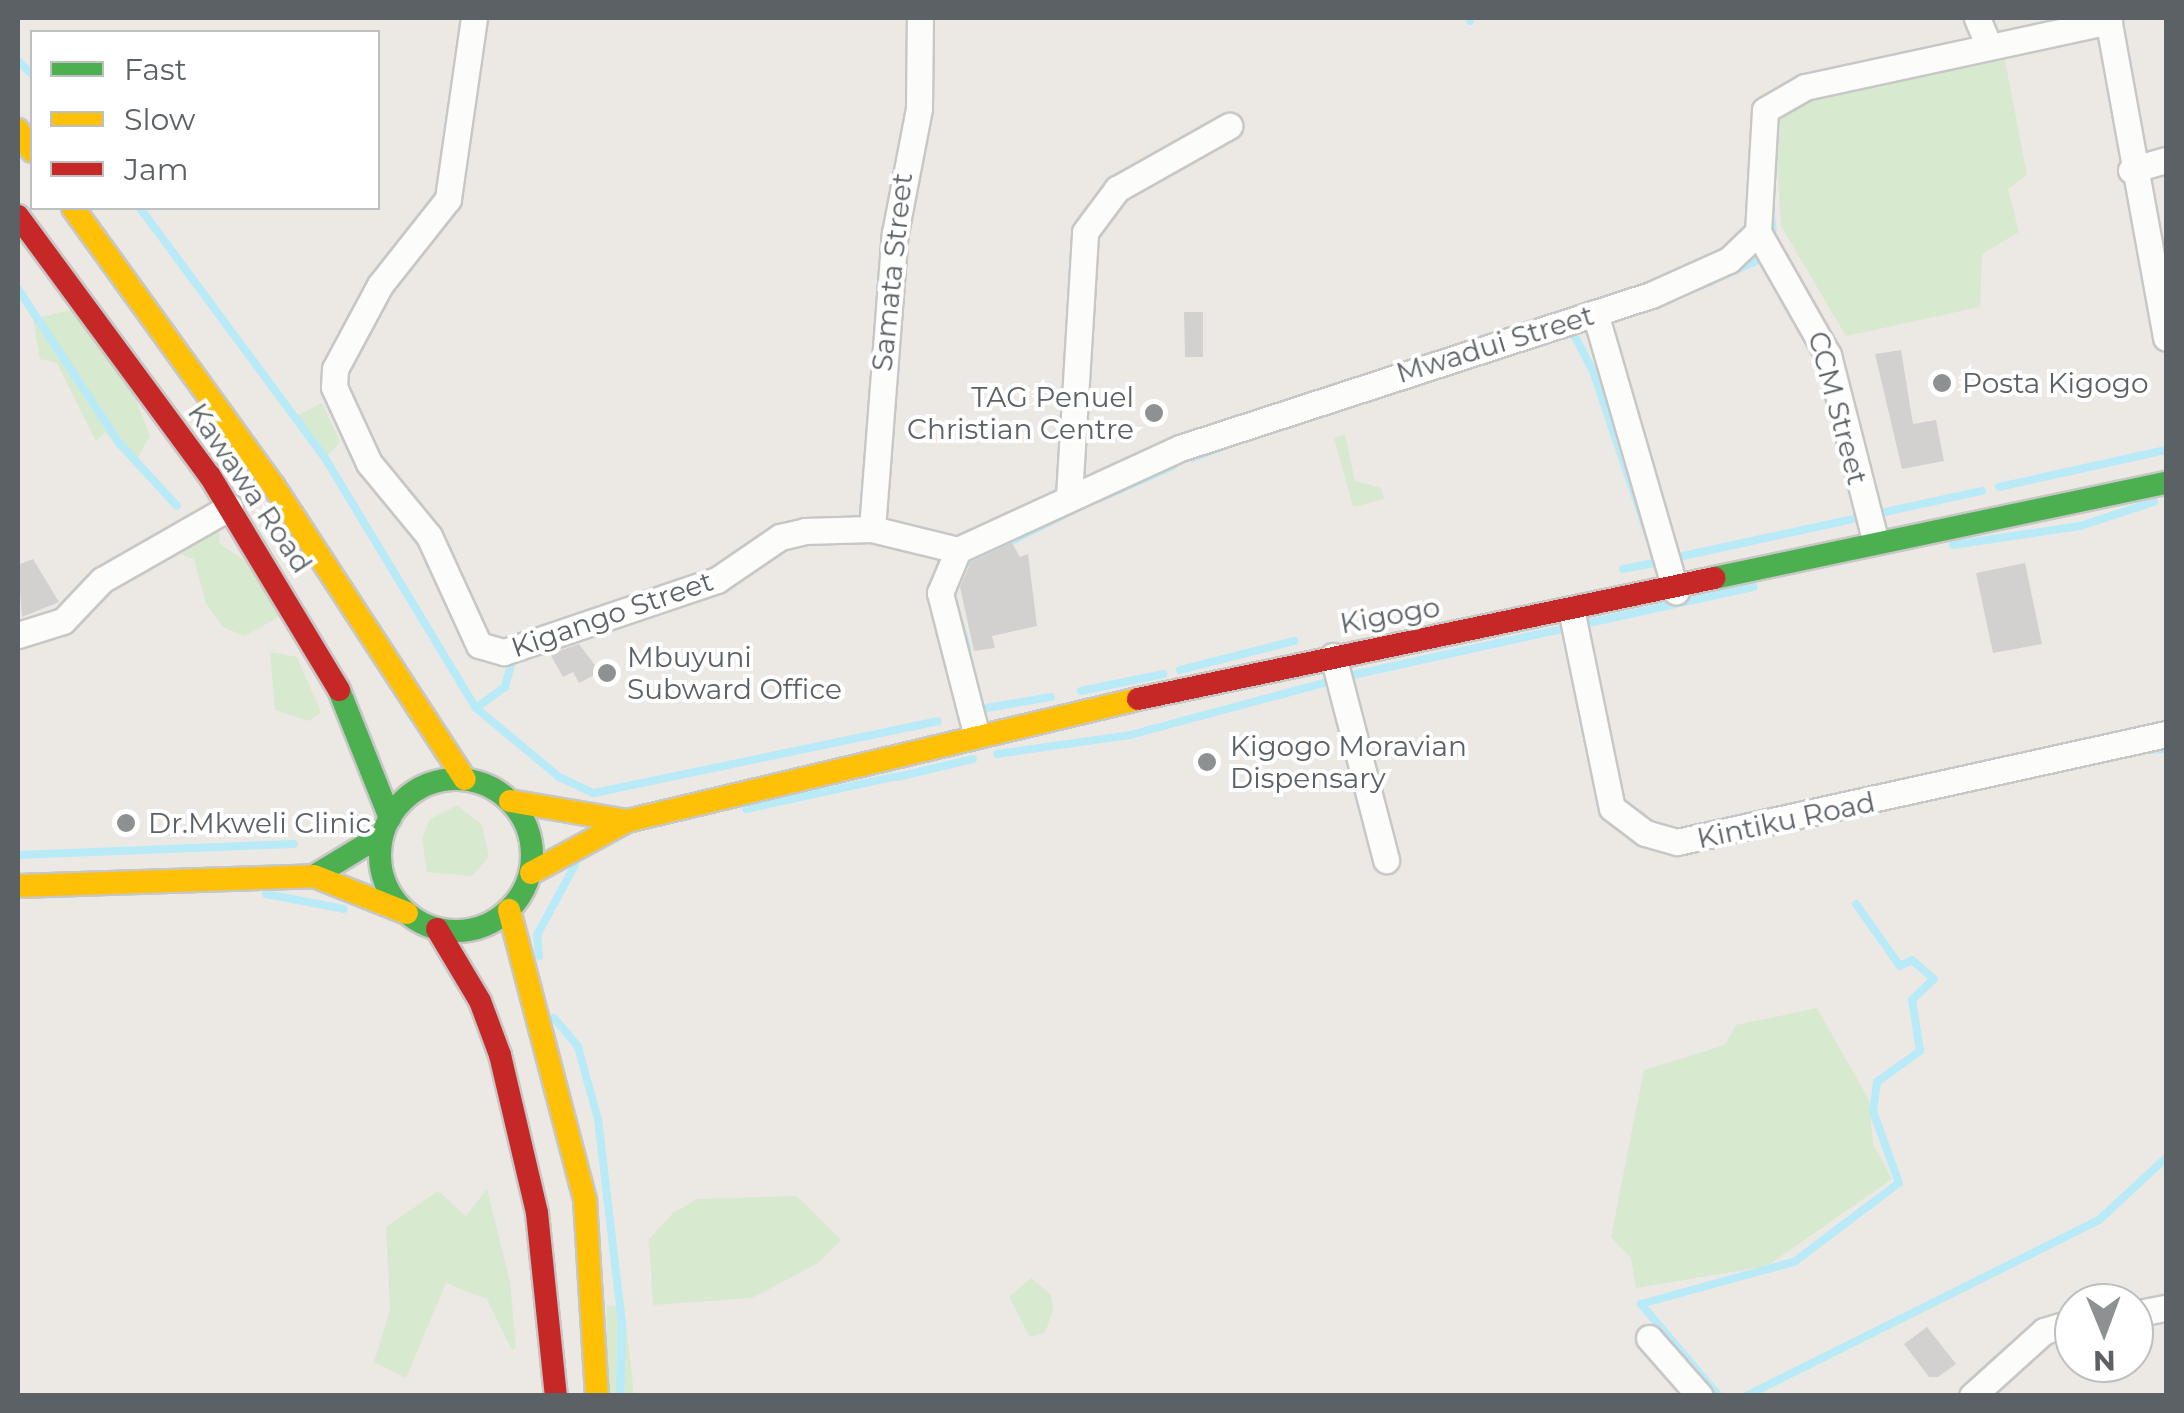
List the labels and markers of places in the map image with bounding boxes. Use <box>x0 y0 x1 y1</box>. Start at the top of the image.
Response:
place label: Posta Kigogo <box>1962 366 2149 400</box>
marker: Posta Kigogo <box>1931 372 1953 394</box>
place label: TAG Penuel Christian Centre <box>907 380 1134 446</box>
marker: TAG Penuel Christian Centre <box>1143 402 1165 424</box>
place label: Mbuyuni Subward Office <box>627 640 842 706</box>
marker: Mbuyuni Subward Office <box>596 662 618 684</box>
place label: Kigogo Moravian Dispensary <box>1230 729 1467 795</box>
marker: Kigogo Moravian Dispensary <box>1194 749 1220 775</box>
place label: Dr.Mkweli Clinic <box>148 806 371 840</box>
marker: Dr.Mkweli Clinic <box>113 810 139 836</box>

